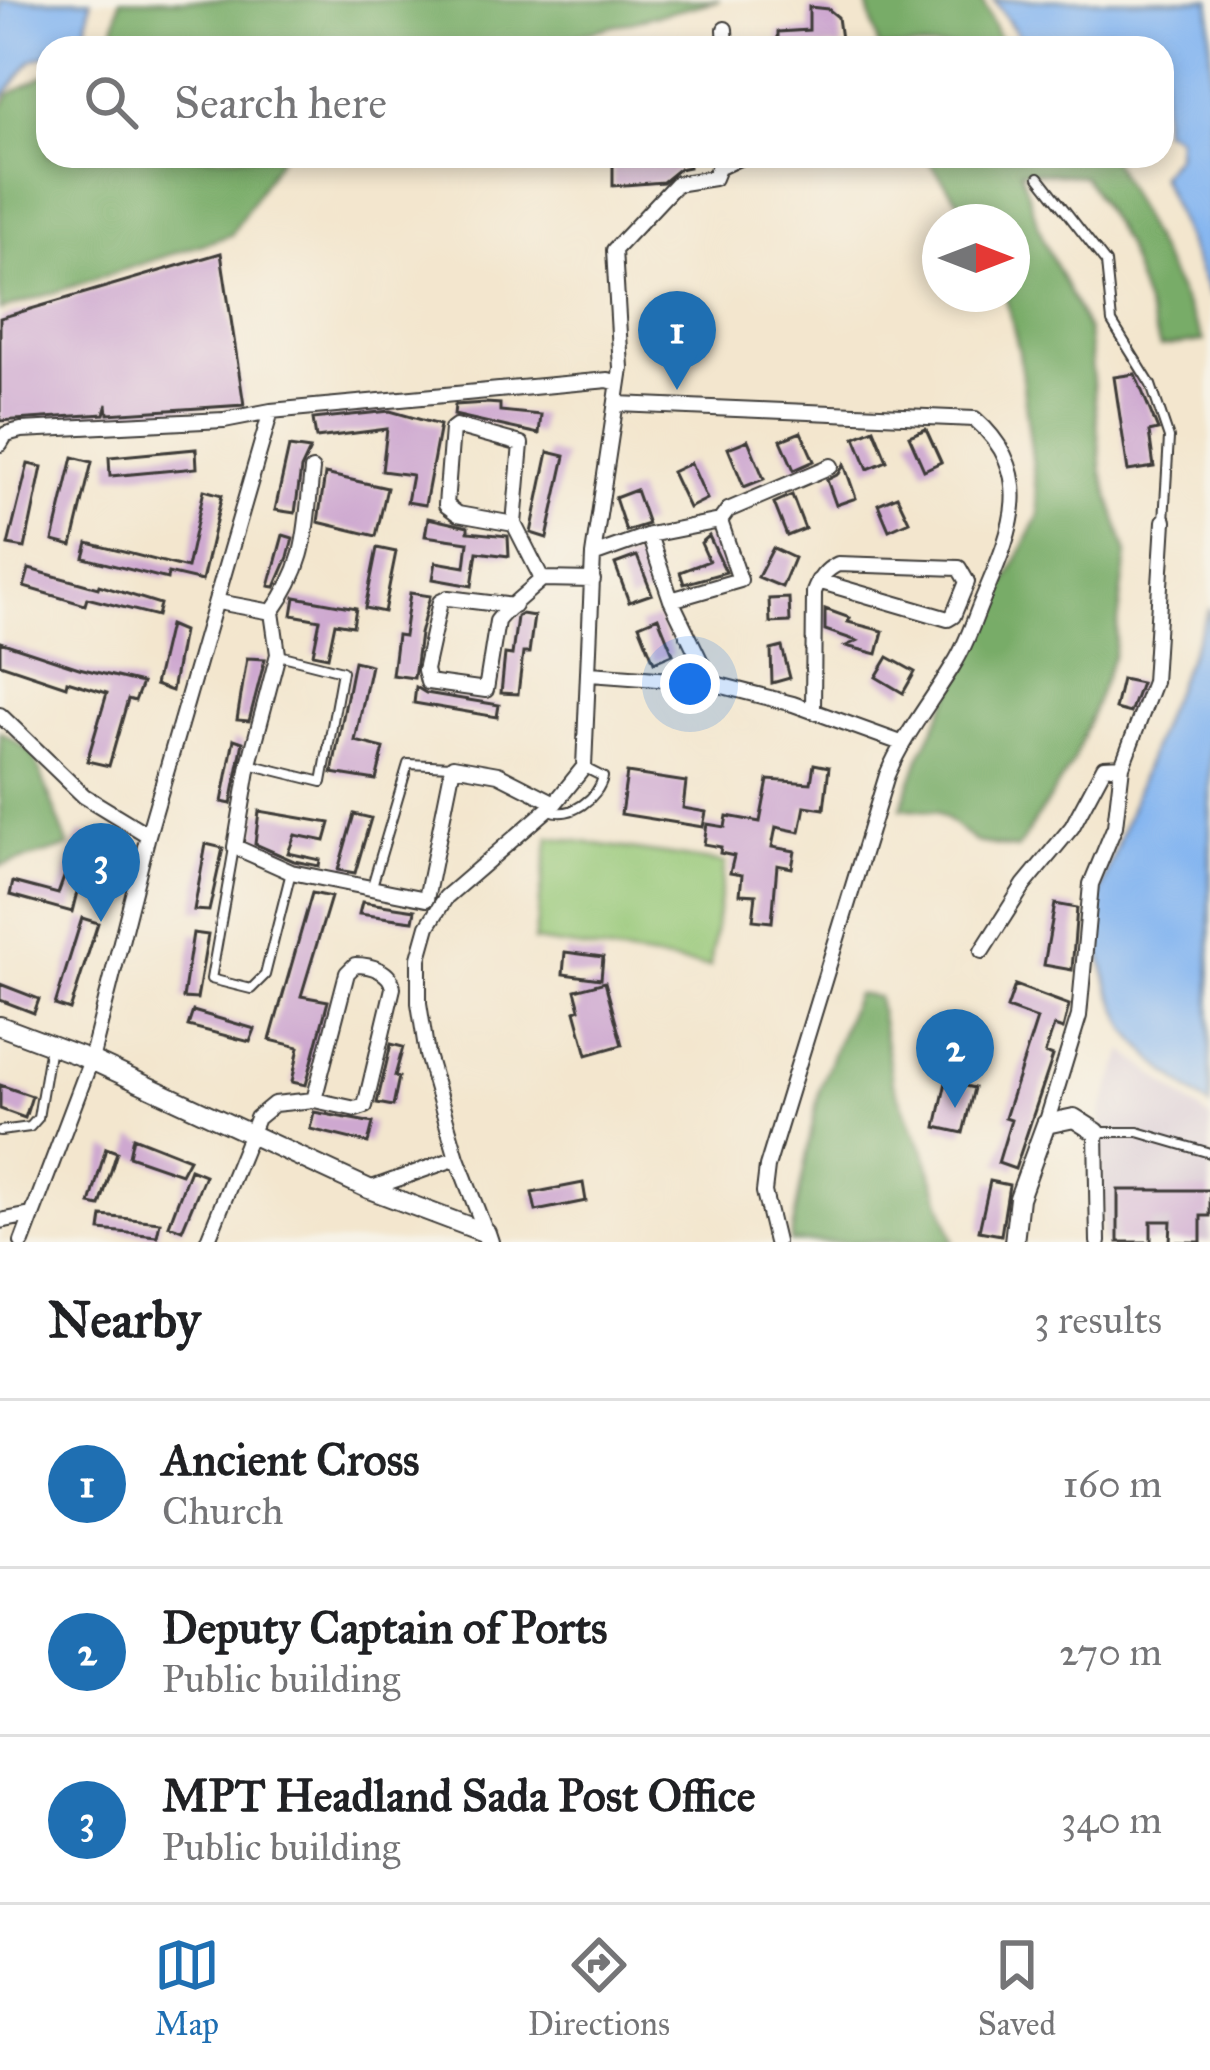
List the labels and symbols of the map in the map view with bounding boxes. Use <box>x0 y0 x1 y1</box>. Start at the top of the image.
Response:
north arrow <box>922 204 1030 312</box>
pin: 1 <box>638 291 716 390</box>
your location <box>660 654 720 714</box>
pin: 3 <box>62 823 140 922</box>
pin: 2 <box>916 1009 994 1108</box>

